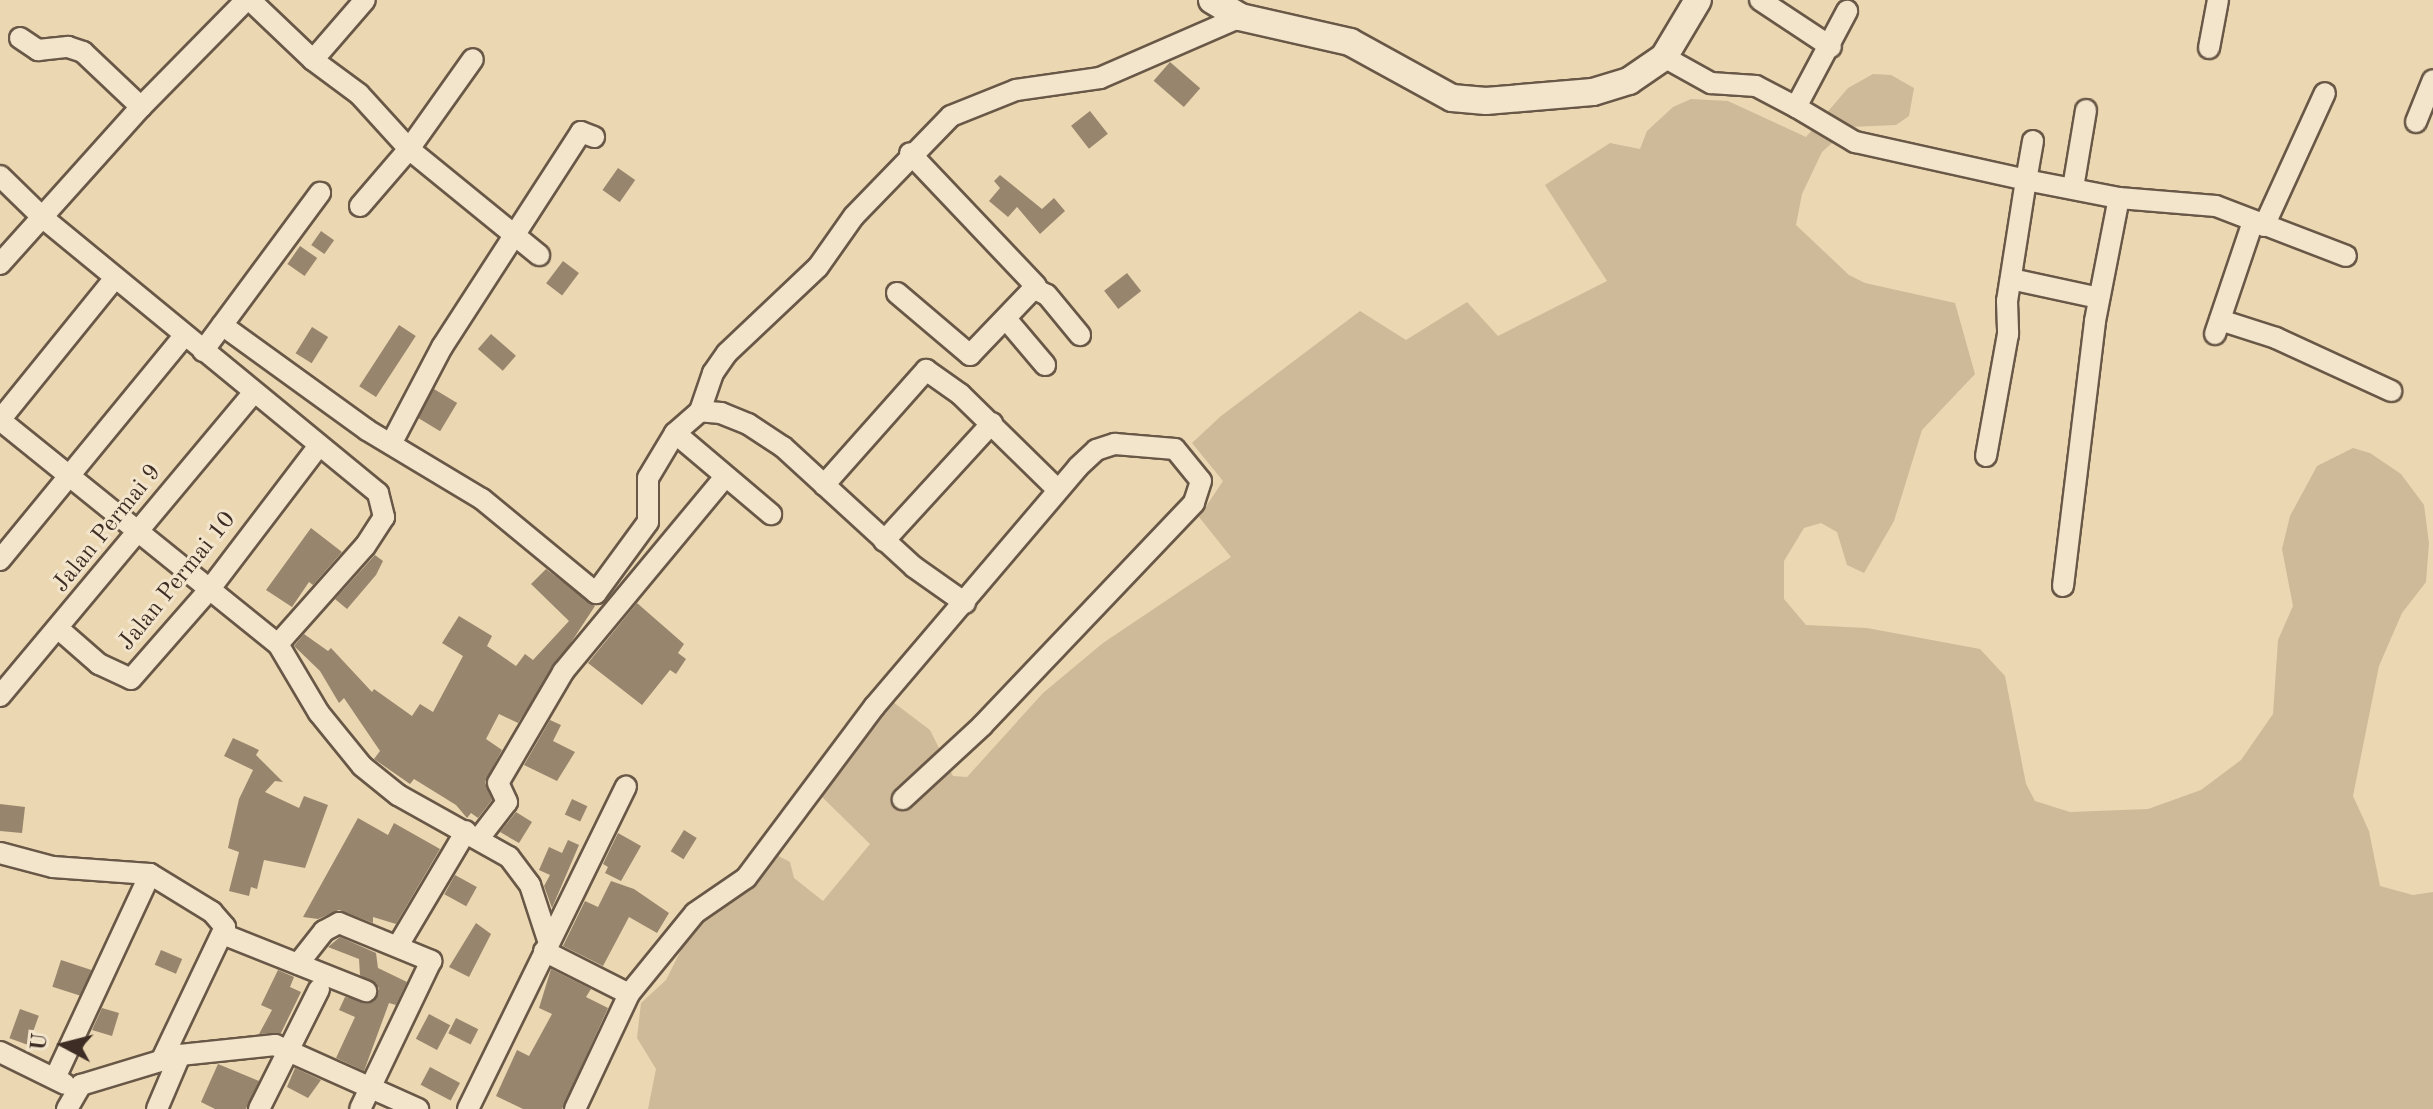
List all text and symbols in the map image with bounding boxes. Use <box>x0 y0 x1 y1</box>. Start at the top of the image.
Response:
street label: Jalan Permai 9 <box>47 459 169 599</box>
street label: Jalan Permai 10 <box>113 507 243 657</box>
north arrow <box>24 1005 104 1085</box>
text: U <box>28 1032 52 1052</box>

